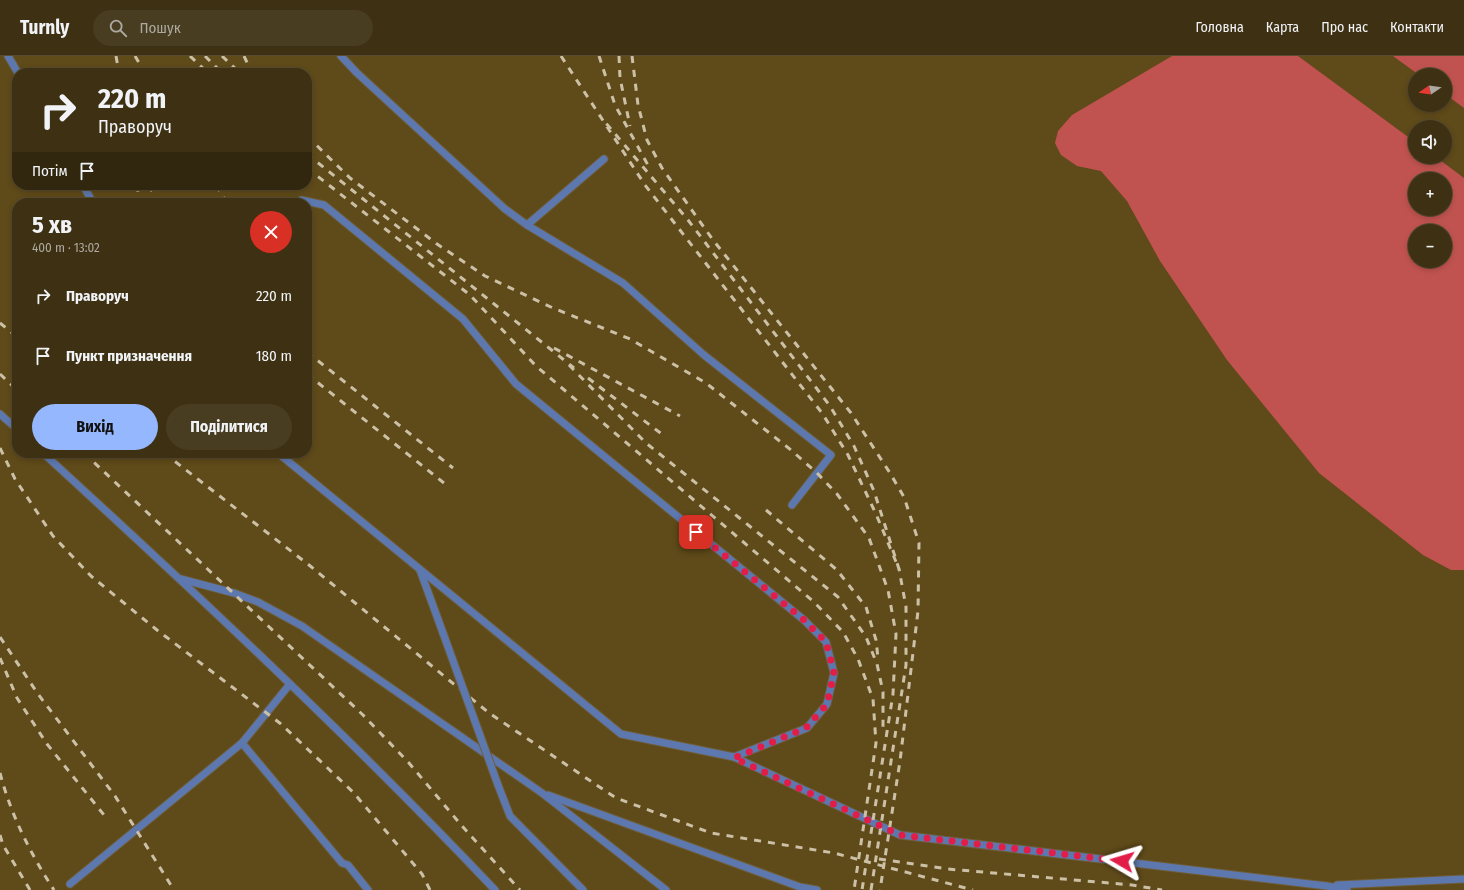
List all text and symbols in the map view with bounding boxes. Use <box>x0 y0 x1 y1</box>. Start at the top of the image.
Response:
search box <box>93 10 373 46</box>
text: Turnly <box>20 16 69 39</box>
icon: search <box>107 17 129 39</box>
text: Пошук <box>139 19 181 37</box>
text: Головна <box>1196 19 1244 36</box>
text: Карта <box>1266 19 1299 36</box>
text: Про нас <box>1321 19 1368 36</box>
text: Контакти <box>1390 19 1444 36</box>
north arrow <box>1408 68 1452 112</box>
map controls <box>1408 68 1452 268</box>
text: 220 m <box>98 82 166 115</box>
icon: right <box>32 84 84 136</box>
text: Праворуч <box>98 116 172 138</box>
button: sound <box>1408 120 1452 164</box>
icon: arrive <box>76 160 98 182</box>
text: Потім <box>32 162 68 180</box>
button: + <box>1408 172 1452 216</box>
text: 5 хв <box>32 211 72 239</box>
button: close <box>250 211 292 253</box>
button: − <box>1408 224 1452 268</box>
text: 400 m · 13:02 <box>32 240 100 255</box>
icon: right <box>32 285 54 307</box>
text: Праворуч <box>66 287 129 305</box>
text: 220 m <box>256 287 292 305</box>
icon: arrive <box>32 345 54 367</box>
text: Пункт призначення <box>66 347 192 365</box>
text: 180 m <box>256 347 292 365</box>
button: Вихід <box>32 404 158 450</box>
button: Поділитися <box>166 404 292 450</box>
pin <box>679 515 713 549</box>
icon: arrive <box>685 521 707 543</box>
position arrow <box>1101 840 1143 882</box>

